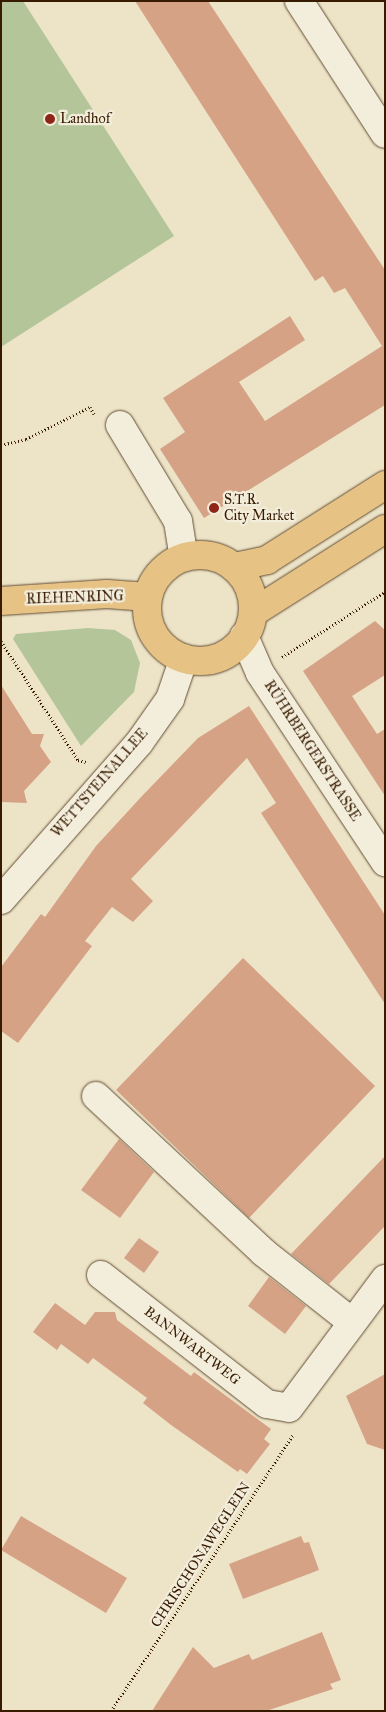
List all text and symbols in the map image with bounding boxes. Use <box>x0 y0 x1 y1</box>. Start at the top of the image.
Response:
place label: Landhof <box>60 111 110 127</box>
marker: Landhof <box>44 113 56 125</box>
place label: S.T.R. City Market <box>224 492 295 524</box>
marker: S.T.R. City Market <box>208 502 220 514</box>
street label: RIEHENRING <box>26 588 124 608</box>
street label: RÜHRBERGERSTRASSE <box>260 678 364 824</box>
street label: WETTSTEINALLEE <box>48 725 152 841</box>
street label: BANNWARTWEG <box>141 1303 243 1389</box>
street label: CHRISCHONAWEGLEIN <box>148 1479 254 1631</box>

